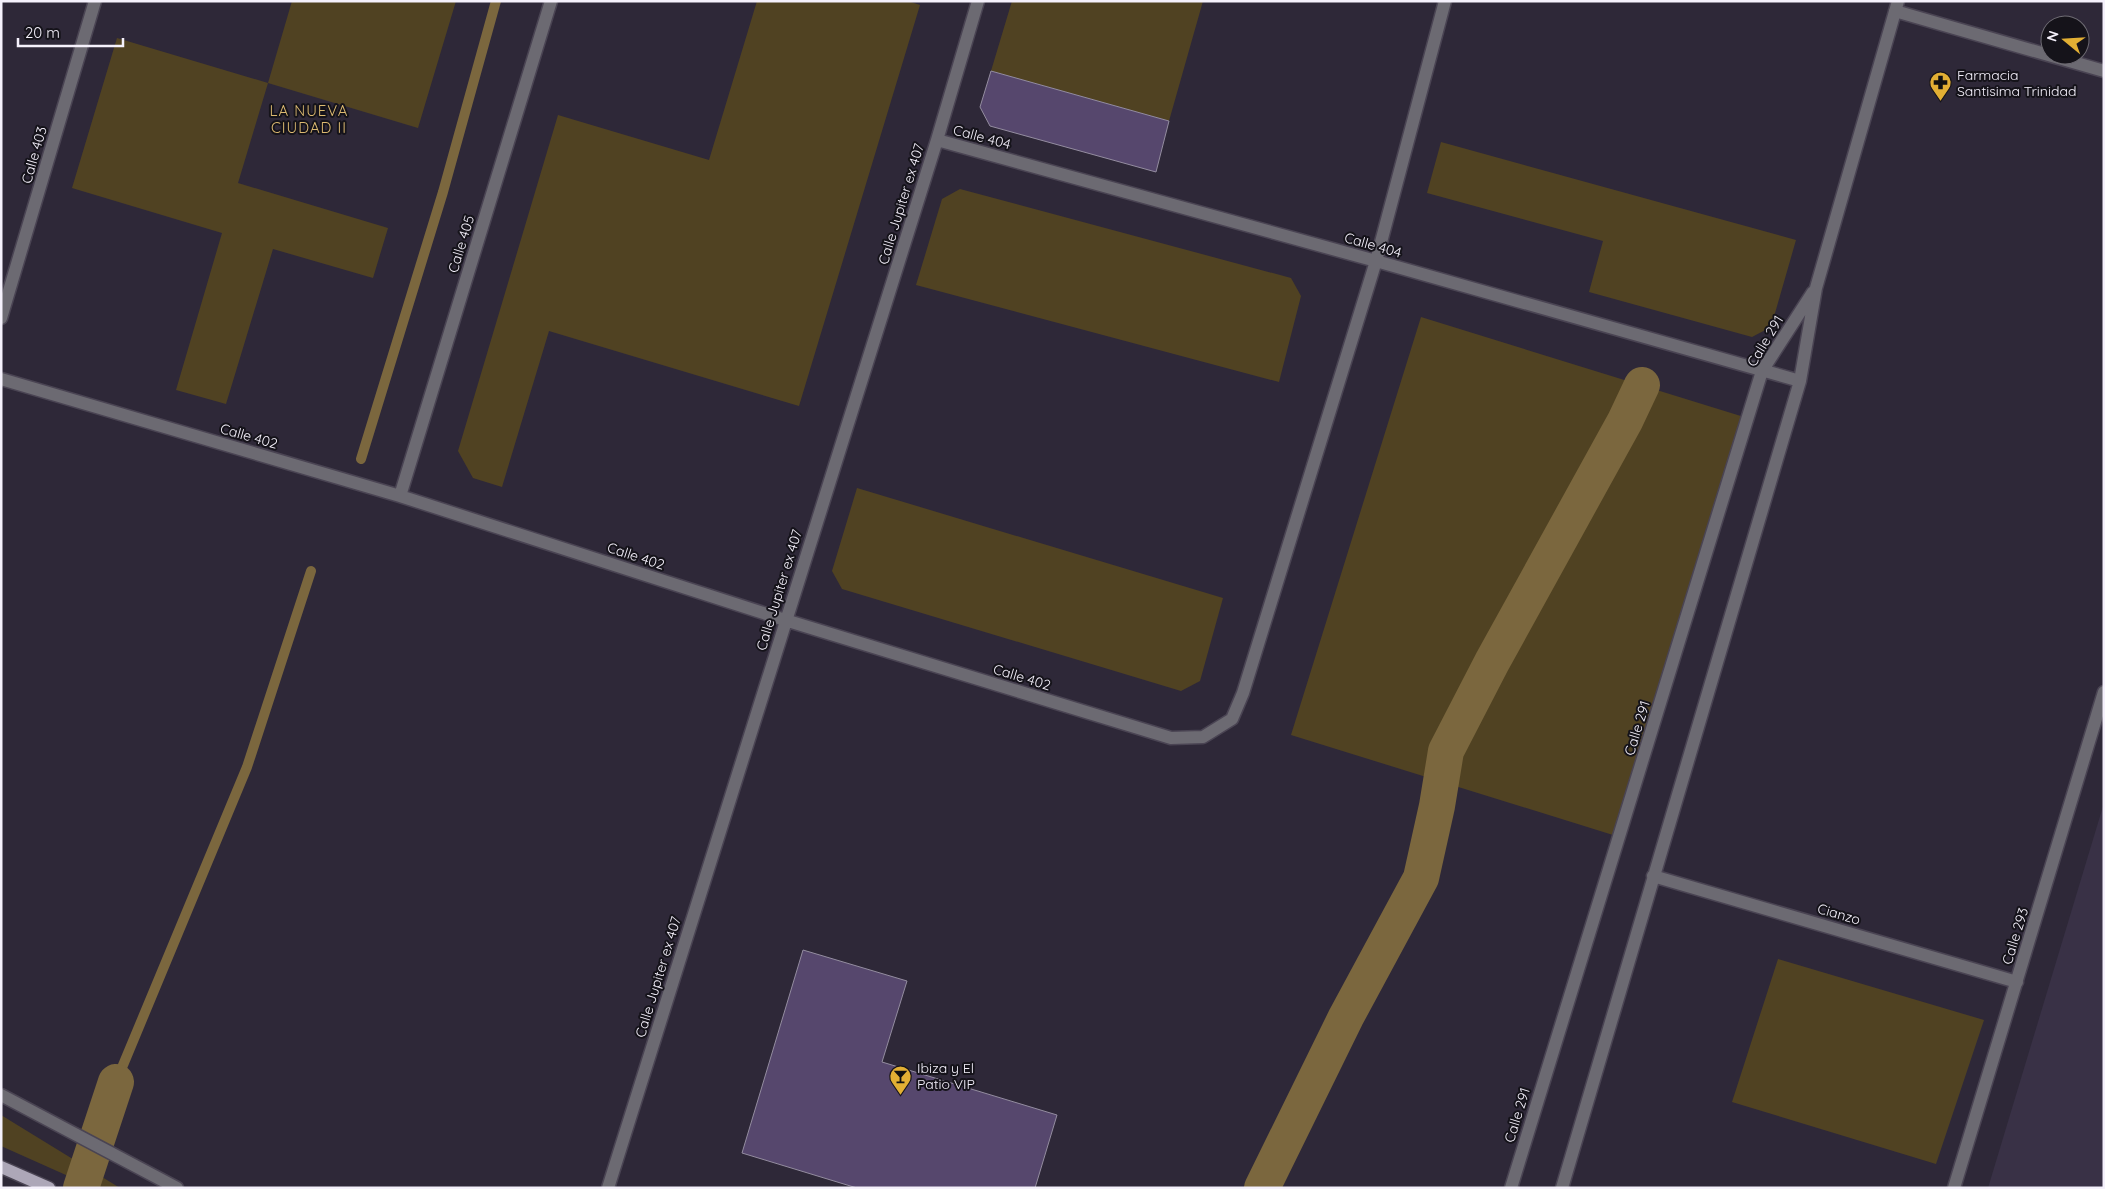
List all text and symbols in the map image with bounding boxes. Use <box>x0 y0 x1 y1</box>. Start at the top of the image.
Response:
scale bar <box>18 15 122 47</box>
north arrow <box>2040 15 2090 65</box>
text: 20 m <box>25 23 60 42</box>
text: N <box>2042 28 2063 44</box>
place label: Farmacia Santisima Trinidad <box>1957 66 2076 100</box>
pharmacy icon: Farmacia Santisima Trinidad <box>1929 71 1953 102</box>
district label: LA NUEVA CIUDAD II <box>269 101 349 137</box>
street label: Calle 404 <box>951 121 1013 153</box>
street label: Calle 403 <box>17 124 51 186</box>
street label: Calle Jupiter ex 407 <box>874 141 928 267</box>
street label: Calle 405 <box>444 213 478 275</box>
street label: Calle 404 <box>1342 228 1404 262</box>
street label: Calle 291 <box>1743 312 1787 370</box>
street label: Calle 402 <box>218 419 280 453</box>
street label: Calle Jupiter ex 407 <box>752 527 806 653</box>
street label: Calle 402 <box>605 538 667 574</box>
street label: Calle 402 <box>991 660 1053 694</box>
street label: Calle 291 <box>1620 698 1654 758</box>
street label: Cianzo <box>1815 899 1863 929</box>
street label: Calle 293 <box>1998 905 2032 967</box>
street label: Calle Jupiter ex 407 <box>631 914 685 1040</box>
place label: Ibiza y El Patio VIP <box>917 1059 975 1093</box>
bar icon: Ibiza y El Patio VIP <box>889 1064 913 1095</box>
street label: Calle 291 <box>1500 1085 1534 1145</box>

